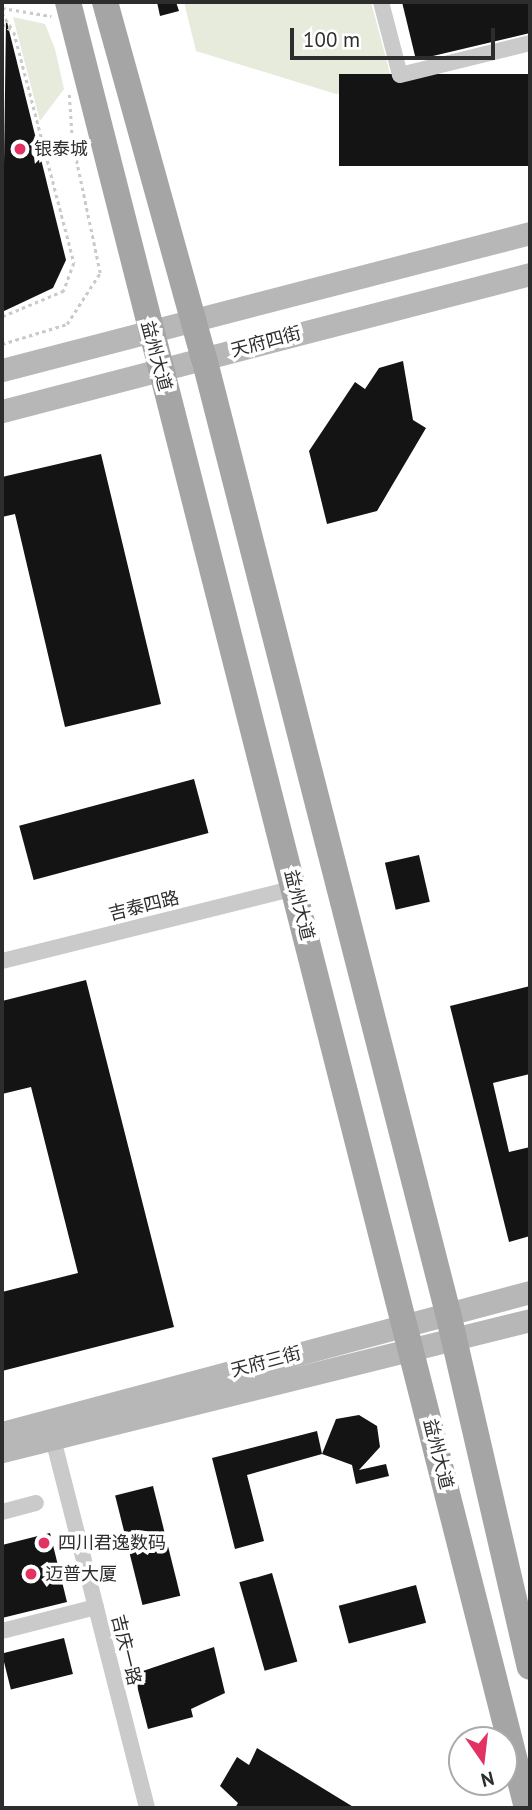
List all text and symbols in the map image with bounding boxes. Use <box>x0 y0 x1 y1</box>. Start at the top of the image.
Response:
scale bar <box>294 14 499 58</box>
text: 100 m <box>303 26 360 53</box>
place label: 银泰城 <box>34 138 88 160</box>
marker: 银泰城 <box>12 141 28 157</box>
street label: 益州大道 <box>136 318 176 394</box>
street label: 天府四街 <box>228 322 304 362</box>
street label: 益州大道 <box>280 867 318 943</box>
street label: 吉泰四路 <box>106 887 182 925</box>
street label: 天府三街 <box>228 1342 304 1382</box>
street label: 益州大道 <box>419 1416 457 1492</box>
place label: 四川君逸数码 <box>58 1532 166 1554</box>
marker: 四川君逸数码 <box>36 1535 52 1551</box>
place label: 迈普大厦 <box>45 1563 117 1585</box>
marker: 迈普大厦 <box>23 1566 39 1582</box>
street label: 吉庆一路 <box>107 1612 145 1688</box>
north arrow <box>448 1726 518 1796</box>
text: N <box>479 1766 497 1793</box>

